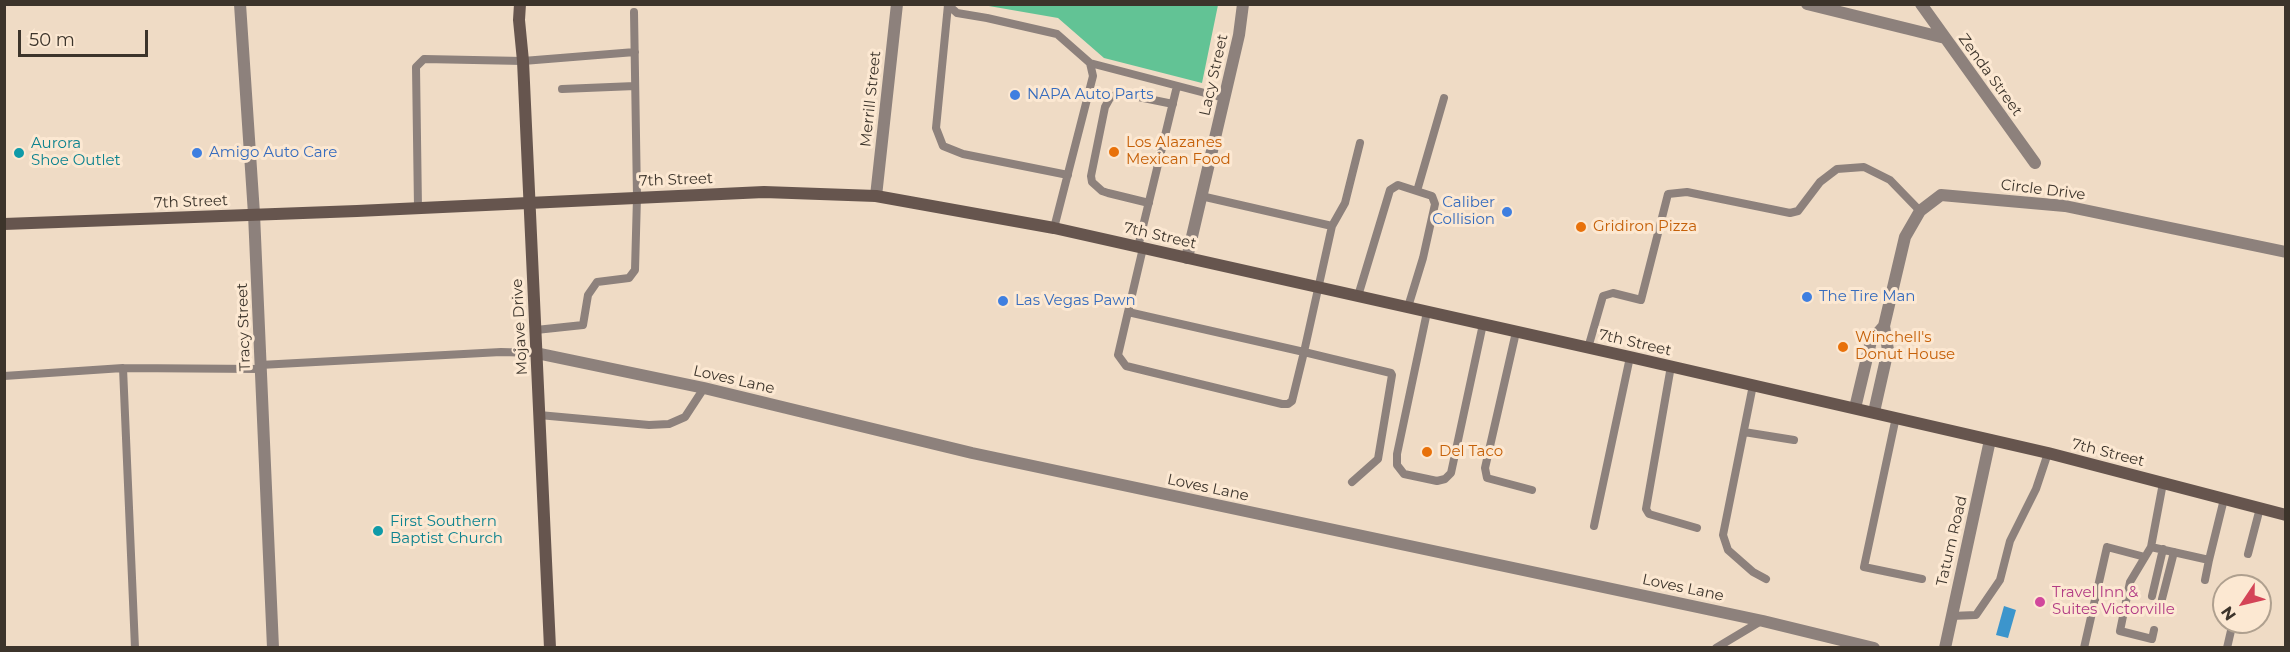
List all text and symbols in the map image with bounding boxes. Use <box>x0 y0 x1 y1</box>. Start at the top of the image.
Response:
scale bar <box>21 18 152 56</box>
text: 50 m <box>29 29 75 51</box>
street label: Zenda Street <box>1954 30 2026 120</box>
street label: Lacy Street <box>1196 32 1232 118</box>
street label: Merrill Street <box>857 50 885 148</box>
place label: NAPA Auto Parts <box>1027 86 1154 104</box>
marker: NAPA Auto Parts <box>1008 88 1022 102</box>
place label: Los Alazanes Mexican Food <box>1126 134 1231 169</box>
place label: Aurora Shoe Outlet <box>31 135 121 170</box>
place label: Amigo Auto Care <box>209 144 337 162</box>
marker: Los Alazanes Mexican Food <box>1107 145 1121 159</box>
marker: Aurora Shoe Outlet <box>12 146 26 160</box>
marker: Amigo Auto Care <box>190 146 204 160</box>
street label: 7th Street <box>639 170 713 190</box>
street label: Circle Drive <box>2000 176 2086 204</box>
street label: 7th Street <box>154 192 228 212</box>
place label: Caliber Collision <box>1432 194 1495 229</box>
marker: Caliber Collision <box>1500 205 1514 219</box>
place label: Gridiron Pizza <box>1593 218 1697 236</box>
street label: 7th Street <box>1122 219 1198 253</box>
marker: Gridiron Pizza <box>1574 220 1588 234</box>
street label: Mojave Drive <box>508 278 532 376</box>
street label: Tracy Street <box>233 282 255 372</box>
place label: The Tire Man <box>1819 288 1916 306</box>
marker: The Tire Man <box>1800 290 1814 304</box>
place label: Las Vegas Pawn <box>1015 292 1136 310</box>
marker: Las Vegas Pawn <box>996 294 1010 308</box>
street label: 7th Street <box>1597 326 1673 360</box>
place label: Winchell's Donut House <box>1855 329 1955 364</box>
marker: Winchell's Donut House <box>1836 340 1850 354</box>
street label: Loves Lane <box>692 362 776 398</box>
street label: 7th Street <box>2070 435 2146 471</box>
place label: Del Taco <box>1439 443 1503 461</box>
marker: Del Taco <box>1420 445 1434 459</box>
street label: Loves Lane <box>1166 471 1250 505</box>
street label: Tatum Road <box>1933 494 1971 588</box>
place label: First Southern Baptist Church <box>390 513 503 548</box>
marker: First Southern Baptist Church <box>371 524 385 538</box>
street label: Loves Lane <box>1641 571 1725 605</box>
north arrow <box>2212 574 2272 634</box>
place label: Travel Inn & Suites Victorville <box>2052 584 2175 619</box>
marker: Travel Inn & Suites Victorville <box>2033 595 2047 609</box>
text: N <box>2217 603 2240 624</box>

